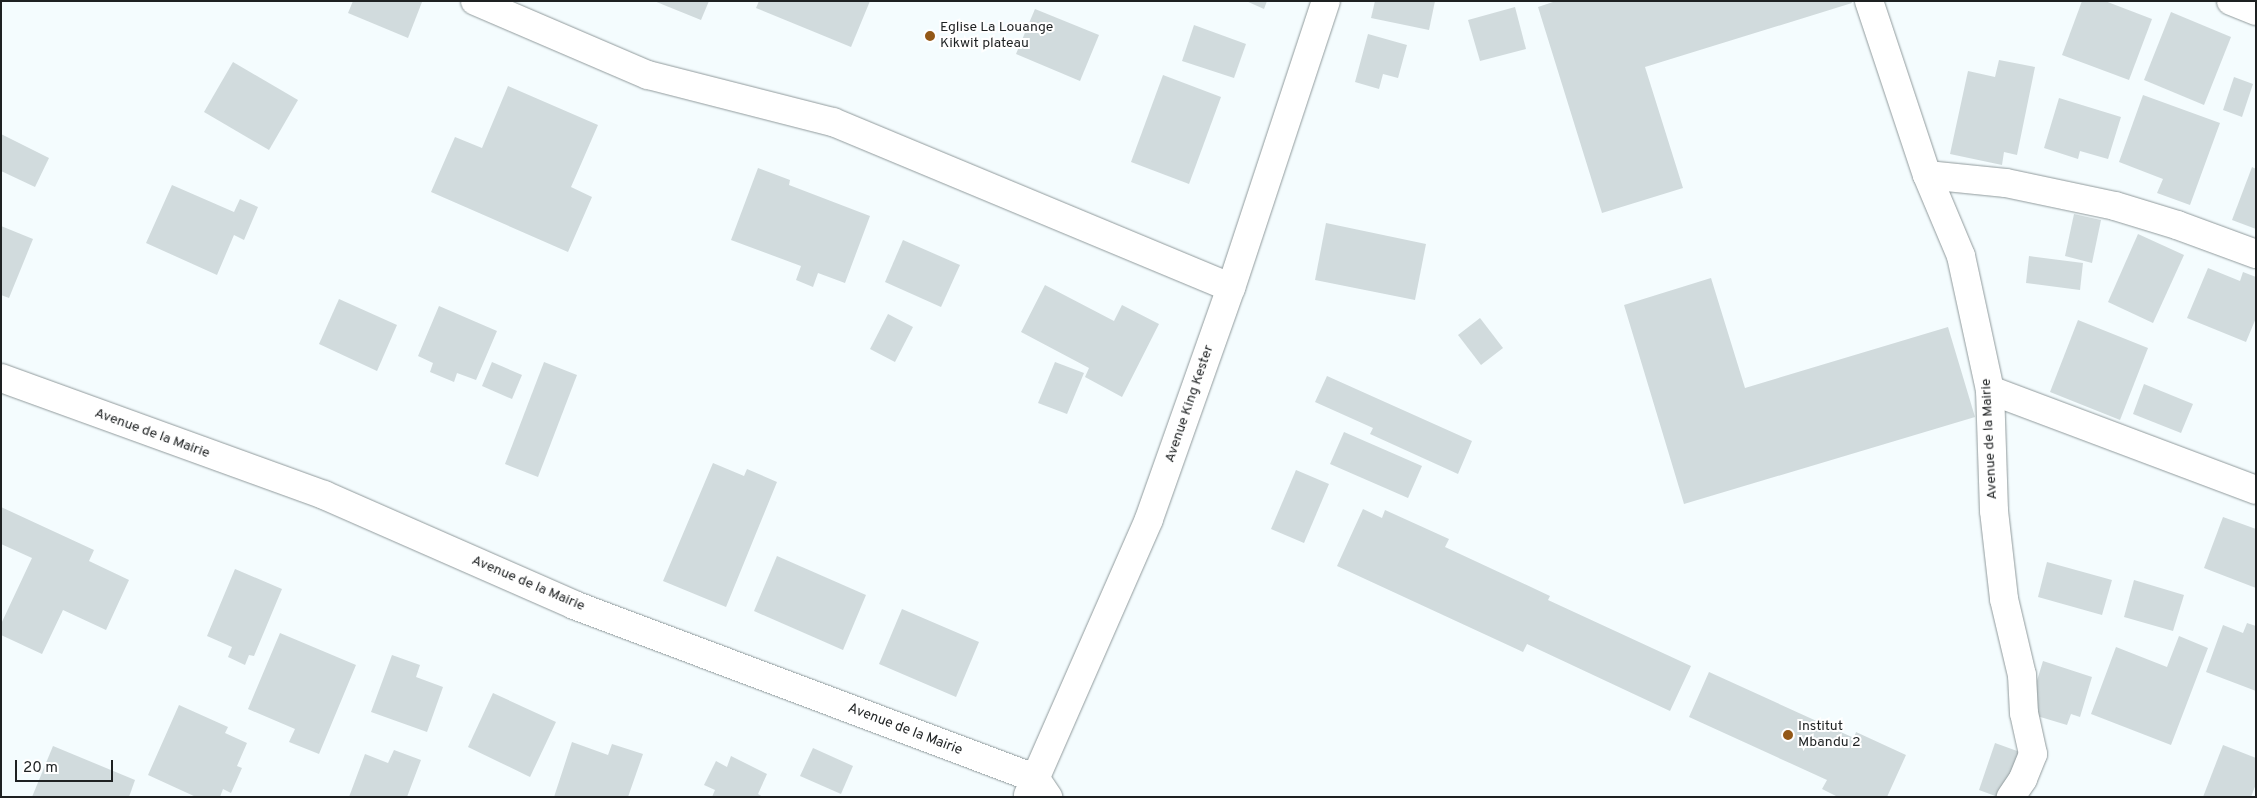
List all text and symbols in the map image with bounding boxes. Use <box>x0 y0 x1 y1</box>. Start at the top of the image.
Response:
place label: Eglise La Louange Kikwit plateau <box>940 20 1053 52</box>
marker: Eglise La Louange Kikwit plateau <box>924 30 936 42</box>
street label: Avenue King Kester <box>1162 343 1218 465</box>
street label: Avenue de la Mairie <box>1978 378 2002 500</box>
street label: Avenue de la Mairie <box>92 405 212 463</box>
street label: Avenue de la Mairie <box>469 553 587 615</box>
street label: Avenue de la Mairie <box>845 700 965 760</box>
place label: Institut Mbandu 2 <box>1798 719 1861 752</box>
marker: Institut Mbandu 2 <box>1782 729 1794 741</box>
scale bar <box>18 750 115 782</box>
text: 20 m <box>23 759 58 778</box>

